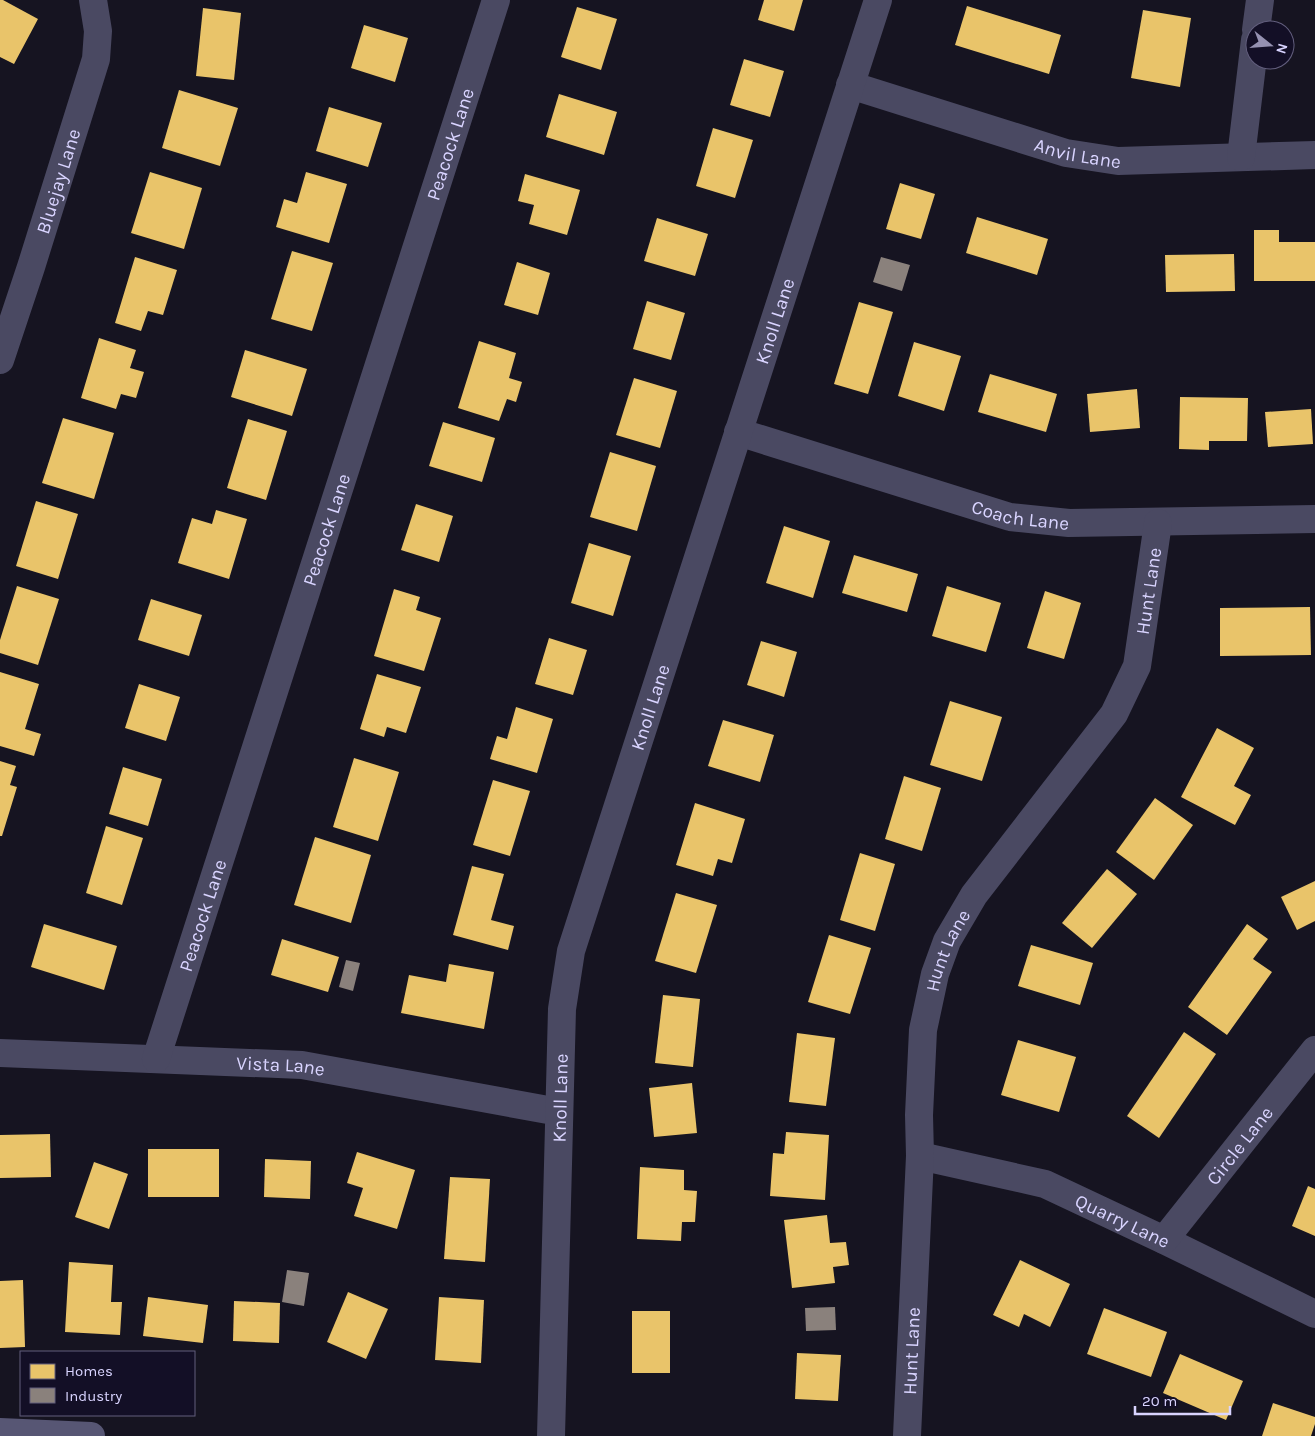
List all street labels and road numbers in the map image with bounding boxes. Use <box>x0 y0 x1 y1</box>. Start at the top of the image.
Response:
street label: Peacock Lane <box>422 85 479 203</box>
street label: Bluejay Lane <box>32 126 86 237</box>
street label: Anvil Lane <box>1031 134 1122 173</box>
street label: Knoll Lane <box>751 275 800 367</box>
street label: Peacock Lane <box>299 471 355 589</box>
street label: Coach Lane <box>969 496 1070 535</box>
street label: Hunt Lane <box>1132 546 1166 636</box>
street label: Knoll Lane <box>626 662 675 753</box>
street label: Peacock Lane <box>175 857 231 974</box>
street label: Hunt Lane <box>922 906 975 994</box>
street label: Vista Lane <box>236 1052 327 1081</box>
street label: Knoll Lane <box>549 1053 573 1143</box>
street label: Circle Lane <box>1202 1102 1278 1190</box>
street label: Quarry Lane <box>1071 1190 1173 1253</box>
street label: Hunt Lane <box>899 1307 925 1396</box>

